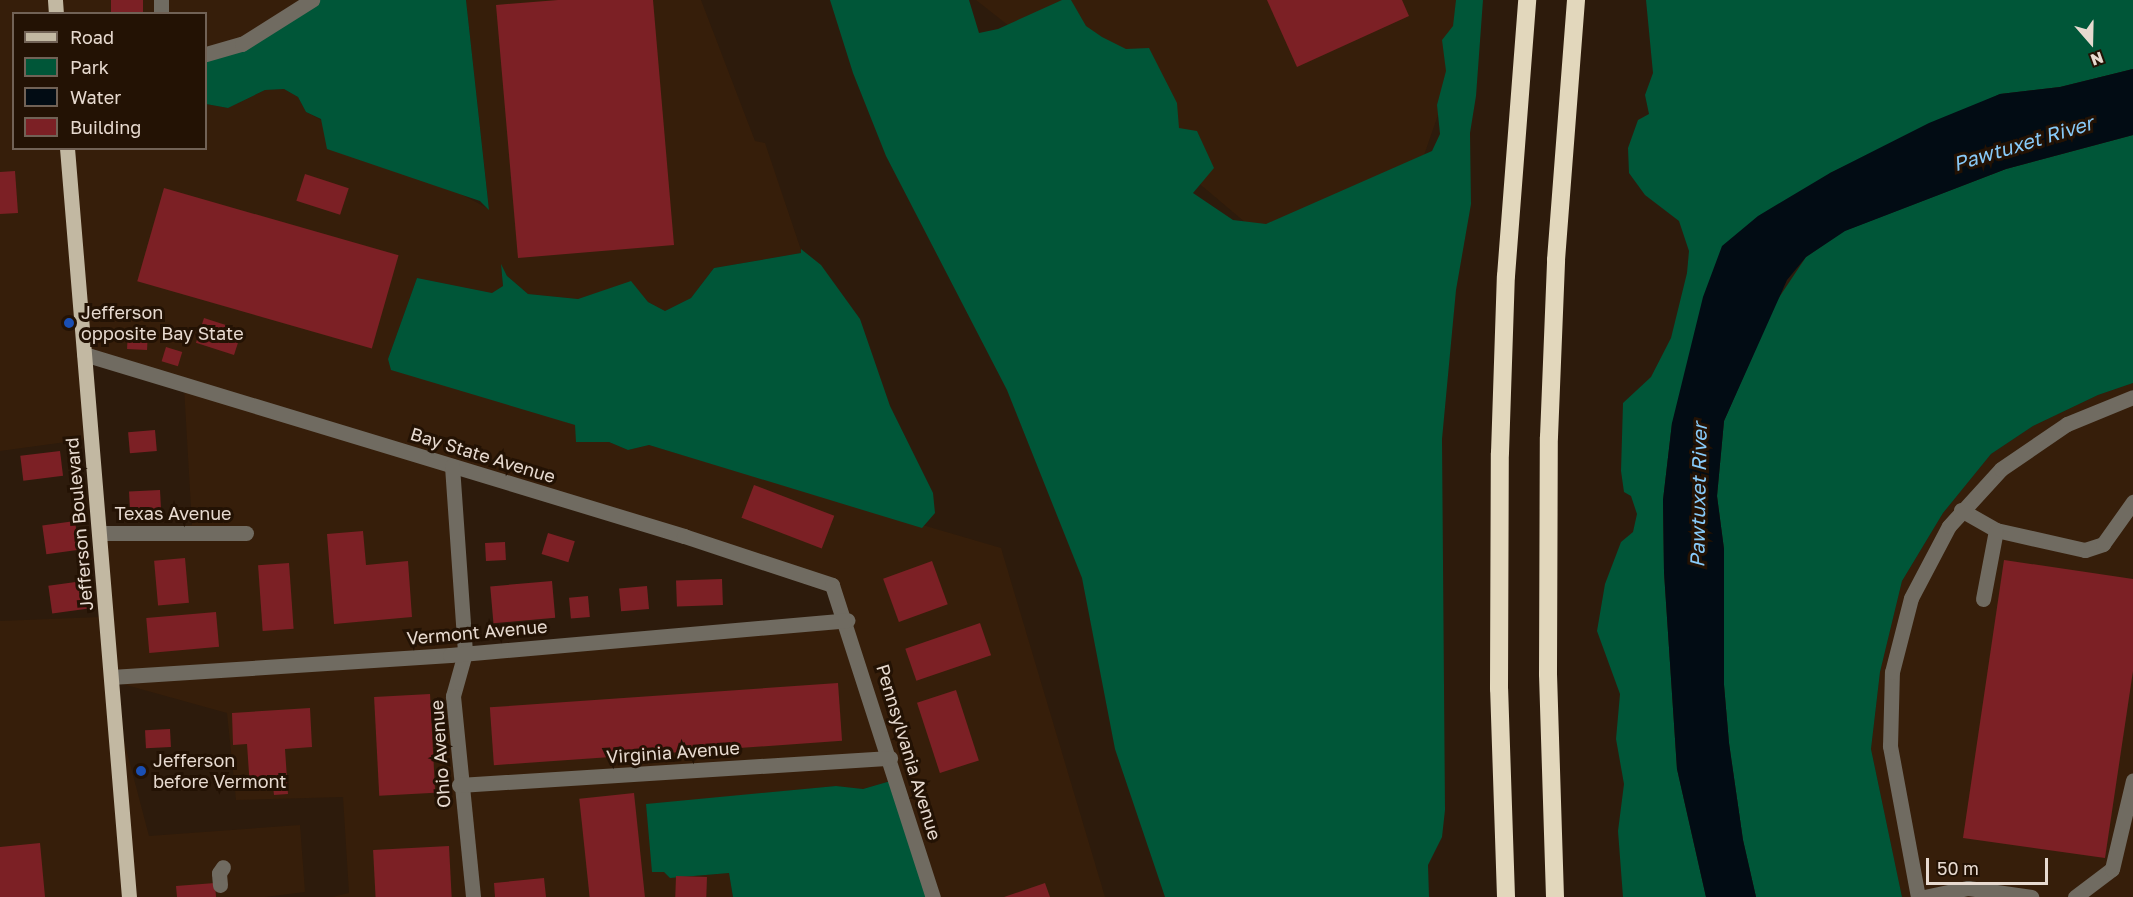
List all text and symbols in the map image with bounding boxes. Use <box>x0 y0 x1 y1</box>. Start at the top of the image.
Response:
legend <box>12 12 207 150</box>
north arrow <box>2061 12 2121 72</box>
text: Road <box>70 26 114 48</box>
text: N <box>2088 47 2106 70</box>
text: Park <box>70 56 109 78</box>
text: Water <box>70 86 121 108</box>
water label: Pawtuxet River <box>1950 110 2096 176</box>
text: Building <box>70 116 141 138</box>
place label: Jefferson opposite Bay State <box>81 302 244 344</box>
marker: Jefferson opposite Bay State <box>62 316 76 330</box>
water label: Pawtuxet River <box>1685 422 1711 568</box>
street label: Bay State Avenue <box>408 423 558 487</box>
street label: Jefferson Boulevard <box>61 436 97 612</box>
street label: Texas Avenue <box>114 502 232 524</box>
street label: Vermont Avenue <box>406 615 548 649</box>
street label: Pennsylvania Avenue <box>872 661 946 843</box>
street label: Ohio Avenue <box>425 699 455 809</box>
street label: Virginia Avenue <box>606 737 740 767</box>
place label: Jefferson before Vermont <box>153 750 287 792</box>
marker: Jefferson before Vermont <box>134 764 148 778</box>
scale bar <box>1929 846 2050 884</box>
text: 50 m <box>1937 857 1979 879</box>

